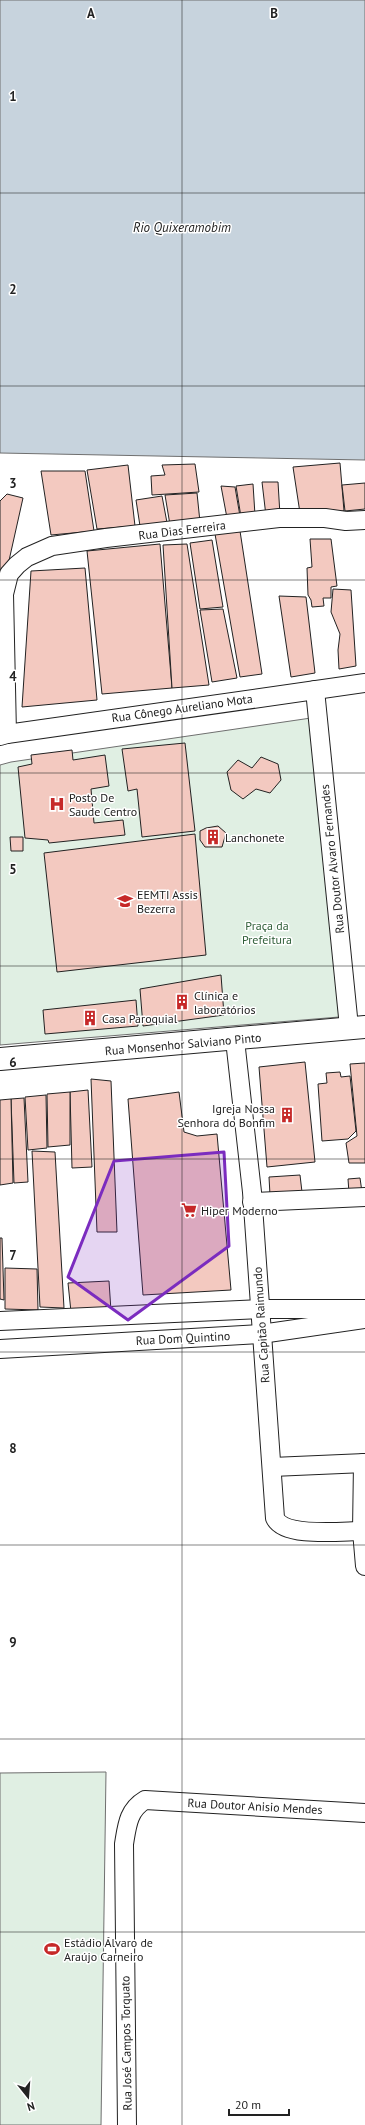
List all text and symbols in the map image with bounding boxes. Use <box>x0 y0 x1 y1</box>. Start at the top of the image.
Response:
text: A <box>87 5 95 22</box>
text: B <box>270 5 278 22</box>
text: 1 <box>9 88 17 105</box>
water label: Rio Quixeramobim <box>133 219 231 236</box>
text: 2 <box>9 281 17 298</box>
text: 3 <box>9 475 17 492</box>
street label: Rua Dias Ferreira <box>138 517 226 543</box>
text: 4 <box>9 668 17 685</box>
street label: Rua Cônego Aureliano Mota <box>111 691 254 725</box>
street label: Rua Doutor Alvaro Fernandes <box>317 784 347 934</box>
place label: Posto De Saude Centro <box>69 790 137 819</box>
hospital icon: Posto De Saude Centro <box>48 795 66 813</box>
building icon: Lanchonete <box>204 828 222 846</box>
place label: Lanchonete <box>225 830 285 845</box>
text: 5 <box>9 861 17 878</box>
place label: EEMTI Assis Bezerra <box>137 887 198 916</box>
school or university icon: EEMTI Assis Bezerra <box>116 892 134 910</box>
park label: Praça da Prefeitura <box>242 918 292 947</box>
place label: Clínica e laboratórios <box>194 988 256 1017</box>
building icon: Clínica e laboratórios <box>173 993 191 1011</box>
building icon: Casa Paroquial <box>81 1009 99 1027</box>
place label: Casa Paroquial <box>102 1011 178 1026</box>
street label: Rua Monsenhor Salviano Pinto <box>104 1030 262 1058</box>
text: 6 <box>9 1054 17 1071</box>
place label: Igreja Nossa Senhora do Bonfim <box>177 1101 275 1130</box>
building icon: Igreja Nossa Senhora do Bonfim <box>278 1106 296 1124</box>
supermarket icon: Hiper Moderno <box>180 1201 198 1219</box>
place label: Hiper Moderno <box>201 1203 278 1218</box>
text: 7 <box>9 1247 17 1264</box>
street label: Rua Capitão Raimundo <box>249 1266 273 1384</box>
street label: Rua Dom Quintino <box>135 1328 231 1348</box>
text: 8 <box>9 1440 17 1457</box>
text: 9 <box>9 1634 17 1651</box>
street label: Rua Doutor Anisio Mendes <box>187 1795 323 1817</box>
place label: Estádio Álvaro de Araújo Carneiro <box>64 1935 153 1964</box>
sports icon: Estádio Álvaro de Araújo Carneiro <box>43 1940 61 1958</box>
street label: Rua José Campos Torquato <box>117 1975 135 2111</box>
north arrow <box>8 2077 48 2117</box>
scale bar <box>229 2091 289 2117</box>
text: 20 m <box>235 2097 261 2112</box>
text: N <box>25 2099 36 2114</box>

